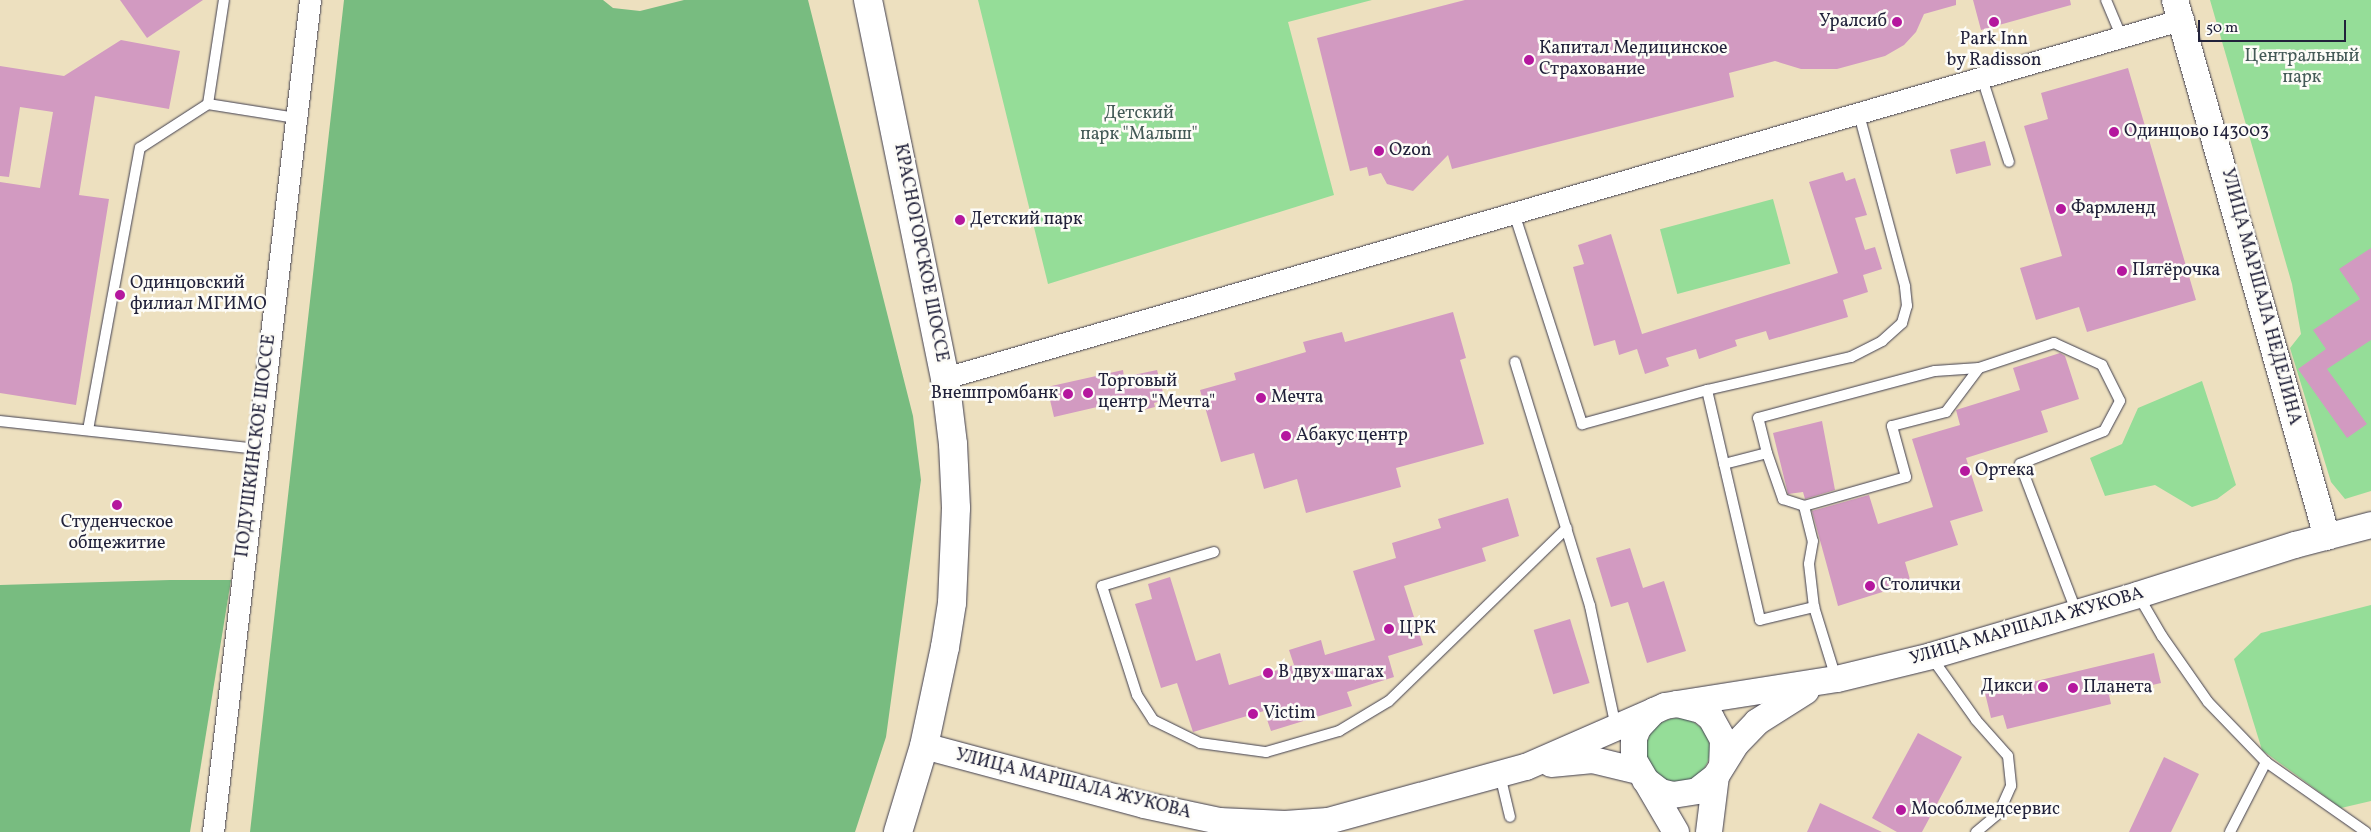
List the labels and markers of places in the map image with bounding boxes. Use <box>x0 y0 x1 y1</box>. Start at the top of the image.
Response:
place label: Уралсиб <box>1819 11 1887 33</box>
marker: Уралсиб <box>1891 16 1903 28</box>
marker: Park Inn by Radisson <box>1988 16 2000 28</box>
place label: Park Inn by Radisson <box>1946 30 2042 72</box>
place label: Капитал Медицинское Страхование <box>1539 39 1728 82</box>
marker: Капитал Медицинское Страхование <box>1523 54 1535 66</box>
place label: Одинцово 143003 <box>2124 121 2269 143</box>
marker: Одинцово 143003 <box>2108 126 2120 138</box>
place label: Ozon <box>1389 140 1431 162</box>
marker: Ozon <box>1373 145 1385 157</box>
place label: Фармленд <box>2071 198 2156 220</box>
marker: Фармленд <box>2055 203 2067 215</box>
place label: Детский парк <box>970 209 1082 231</box>
marker: Детский парк <box>954 214 966 226</box>
place label: Пятёрочка <box>2132 260 2220 282</box>
marker: Пятёрочка <box>2116 265 2128 277</box>
place label: Одинцовский филиал МГИМО <box>130 274 267 316</box>
marker: Одинцовский филиал МГИМО <box>114 289 126 301</box>
place label: Торговый центр "Мечта" <box>1098 372 1215 414</box>
place label: Внешпромбанк <box>931 383 1058 405</box>
marker: Торговый центр "Мечта" <box>1082 387 1094 399</box>
place label: Мечта <box>1271 387 1323 409</box>
marker: Внешпромбанк <box>1062 388 1074 400</box>
marker: Мечта <box>1255 392 1267 404</box>
place label: Абакус центр <box>1296 425 1408 447</box>
marker: Абакус центр <box>1280 430 1292 442</box>
place label: Ортека <box>1975 460 2034 482</box>
marker: Ортека <box>1959 465 1971 477</box>
marker: Студенческое общежитие <box>111 499 123 511</box>
place label: Студенческое общежитие <box>61 513 173 556</box>
place label: Столички <box>1880 575 1961 597</box>
marker: Столички <box>1864 580 1876 592</box>
place label: ЦРК <box>1399 618 1436 640</box>
marker: ЦРК <box>1383 623 1395 635</box>
place label: В двух шагах <box>1278 662 1384 684</box>
marker: В двух шагах <box>1262 667 1274 679</box>
place label: Дикси <box>1981 676 2033 698</box>
place label: Планета <box>2083 677 2153 699</box>
marker: Дикси <box>2037 681 2049 693</box>
marker: Планета <box>2067 682 2079 694</box>
place label: Victim <box>1263 703 1316 725</box>
marker: Victim <box>1247 708 1259 720</box>
place label: Мособлмедсервис <box>1911 799 2060 821</box>
marker: Мособлмедсервис <box>1895 804 1907 816</box>

